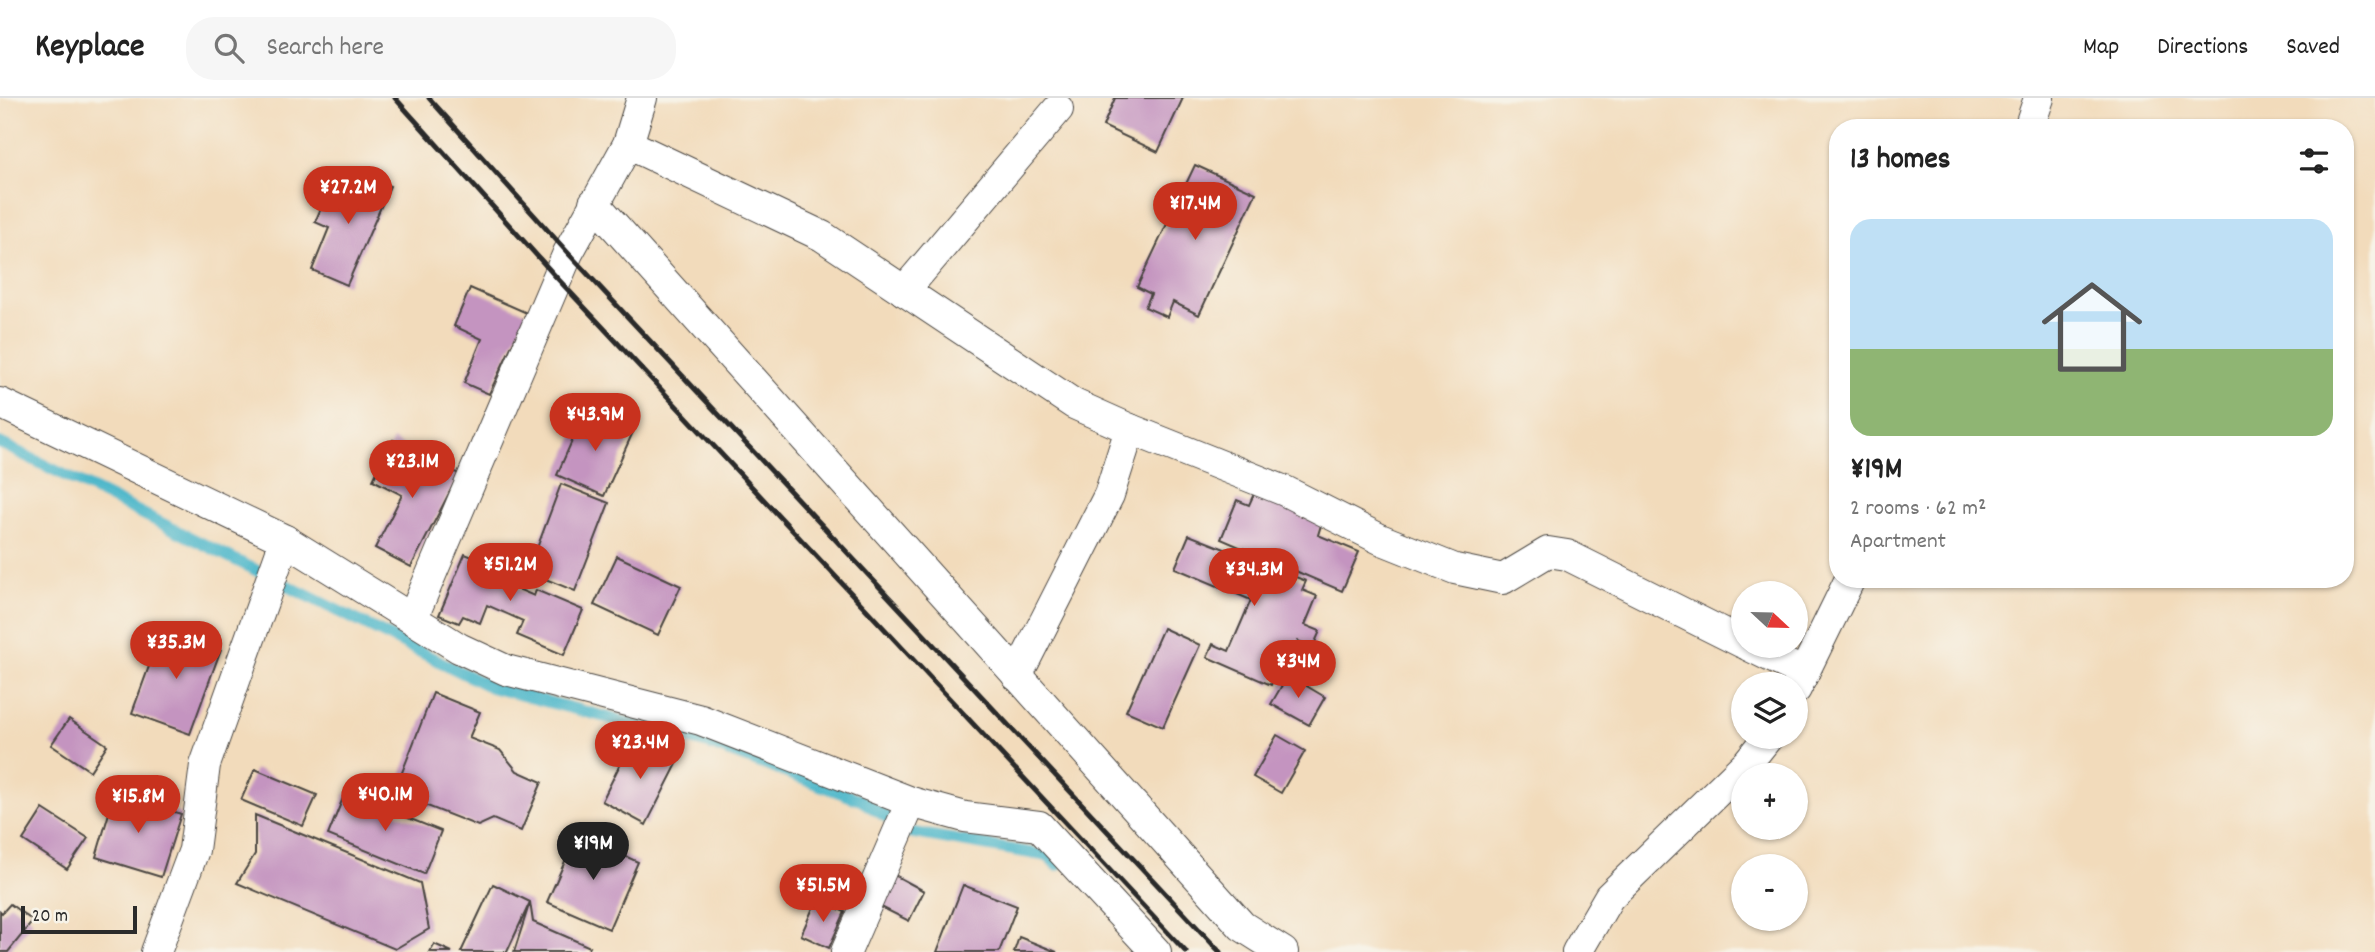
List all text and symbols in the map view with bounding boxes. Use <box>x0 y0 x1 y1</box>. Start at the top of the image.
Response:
search box <box>186 17 676 80</box>
text: Keyplace <box>35 25 144 72</box>
icon: search <box>210 29 248 67</box>
text: Search here <box>266 30 384 67</box>
text: Map <box>2083 31 2119 65</box>
text: Directions <box>2157 31 2248 65</box>
text: Saved <box>2286 31 2340 65</box>
text: 13 homes <box>1850 140 1950 183</box>
icon: filters <box>2295 142 2333 180</box>
pin: ¥27.2M <box>291 166 405 226</box>
text: ¥27.2M <box>319 172 377 205</box>
pin: ¥17.4M <box>1138 183 1252 242</box>
text: ¥17.4M <box>1169 188 1221 221</box>
icon: home <box>2029 264 2155 390</box>
pin: ¥43.9M <box>538 394 652 453</box>
text: ¥43.9M <box>566 399 624 432</box>
pin: ¥23.1M <box>355 440 469 500</box>
text: ¥23.1M <box>385 446 439 479</box>
text: ¥19M <box>1850 450 1902 493</box>
text: 2 rooms · 62 m² <box>1850 493 1986 526</box>
text: Apartment <box>1850 526 1946 559</box>
pin: ¥51.2M <box>453 544 567 603</box>
pin: ¥34.3M <box>1197 548 1311 608</box>
text: ¥51.2M <box>483 549 537 582</box>
text: ¥34.3M <box>1225 554 1283 587</box>
north arrow <box>1731 581 1808 658</box>
map controls <box>1731 581 1808 931</box>
pin: ¥35.3M <box>119 622 233 681</box>
text: ¥35.3M <box>146 627 206 660</box>
pin: ¥34M <box>1257 640 1339 700</box>
text: ¥34M <box>1276 646 1320 679</box>
button: layers <box>1731 672 1808 749</box>
pin: ¥23.4M <box>583 722 697 781</box>
text: ¥23.4M <box>611 727 669 760</box>
button: + <box>1731 763 1808 840</box>
pin: ¥40.1M <box>328 774 442 833</box>
pin: ¥15.8M <box>81 776 195 835</box>
text: ¥40.1M <box>357 779 413 812</box>
text: ¥15.8M <box>111 781 165 814</box>
pin: ¥19M <box>552 822 634 882</box>
text: ¥19M <box>573 828 613 861</box>
button: − <box>1731 854 1808 931</box>
pin: ¥51.5M <box>766 864 880 924</box>
text: ¥51.5M <box>796 870 850 903</box>
scale bar <box>21 903 136 935</box>
text: 20 m <box>32 904 68 931</box>

